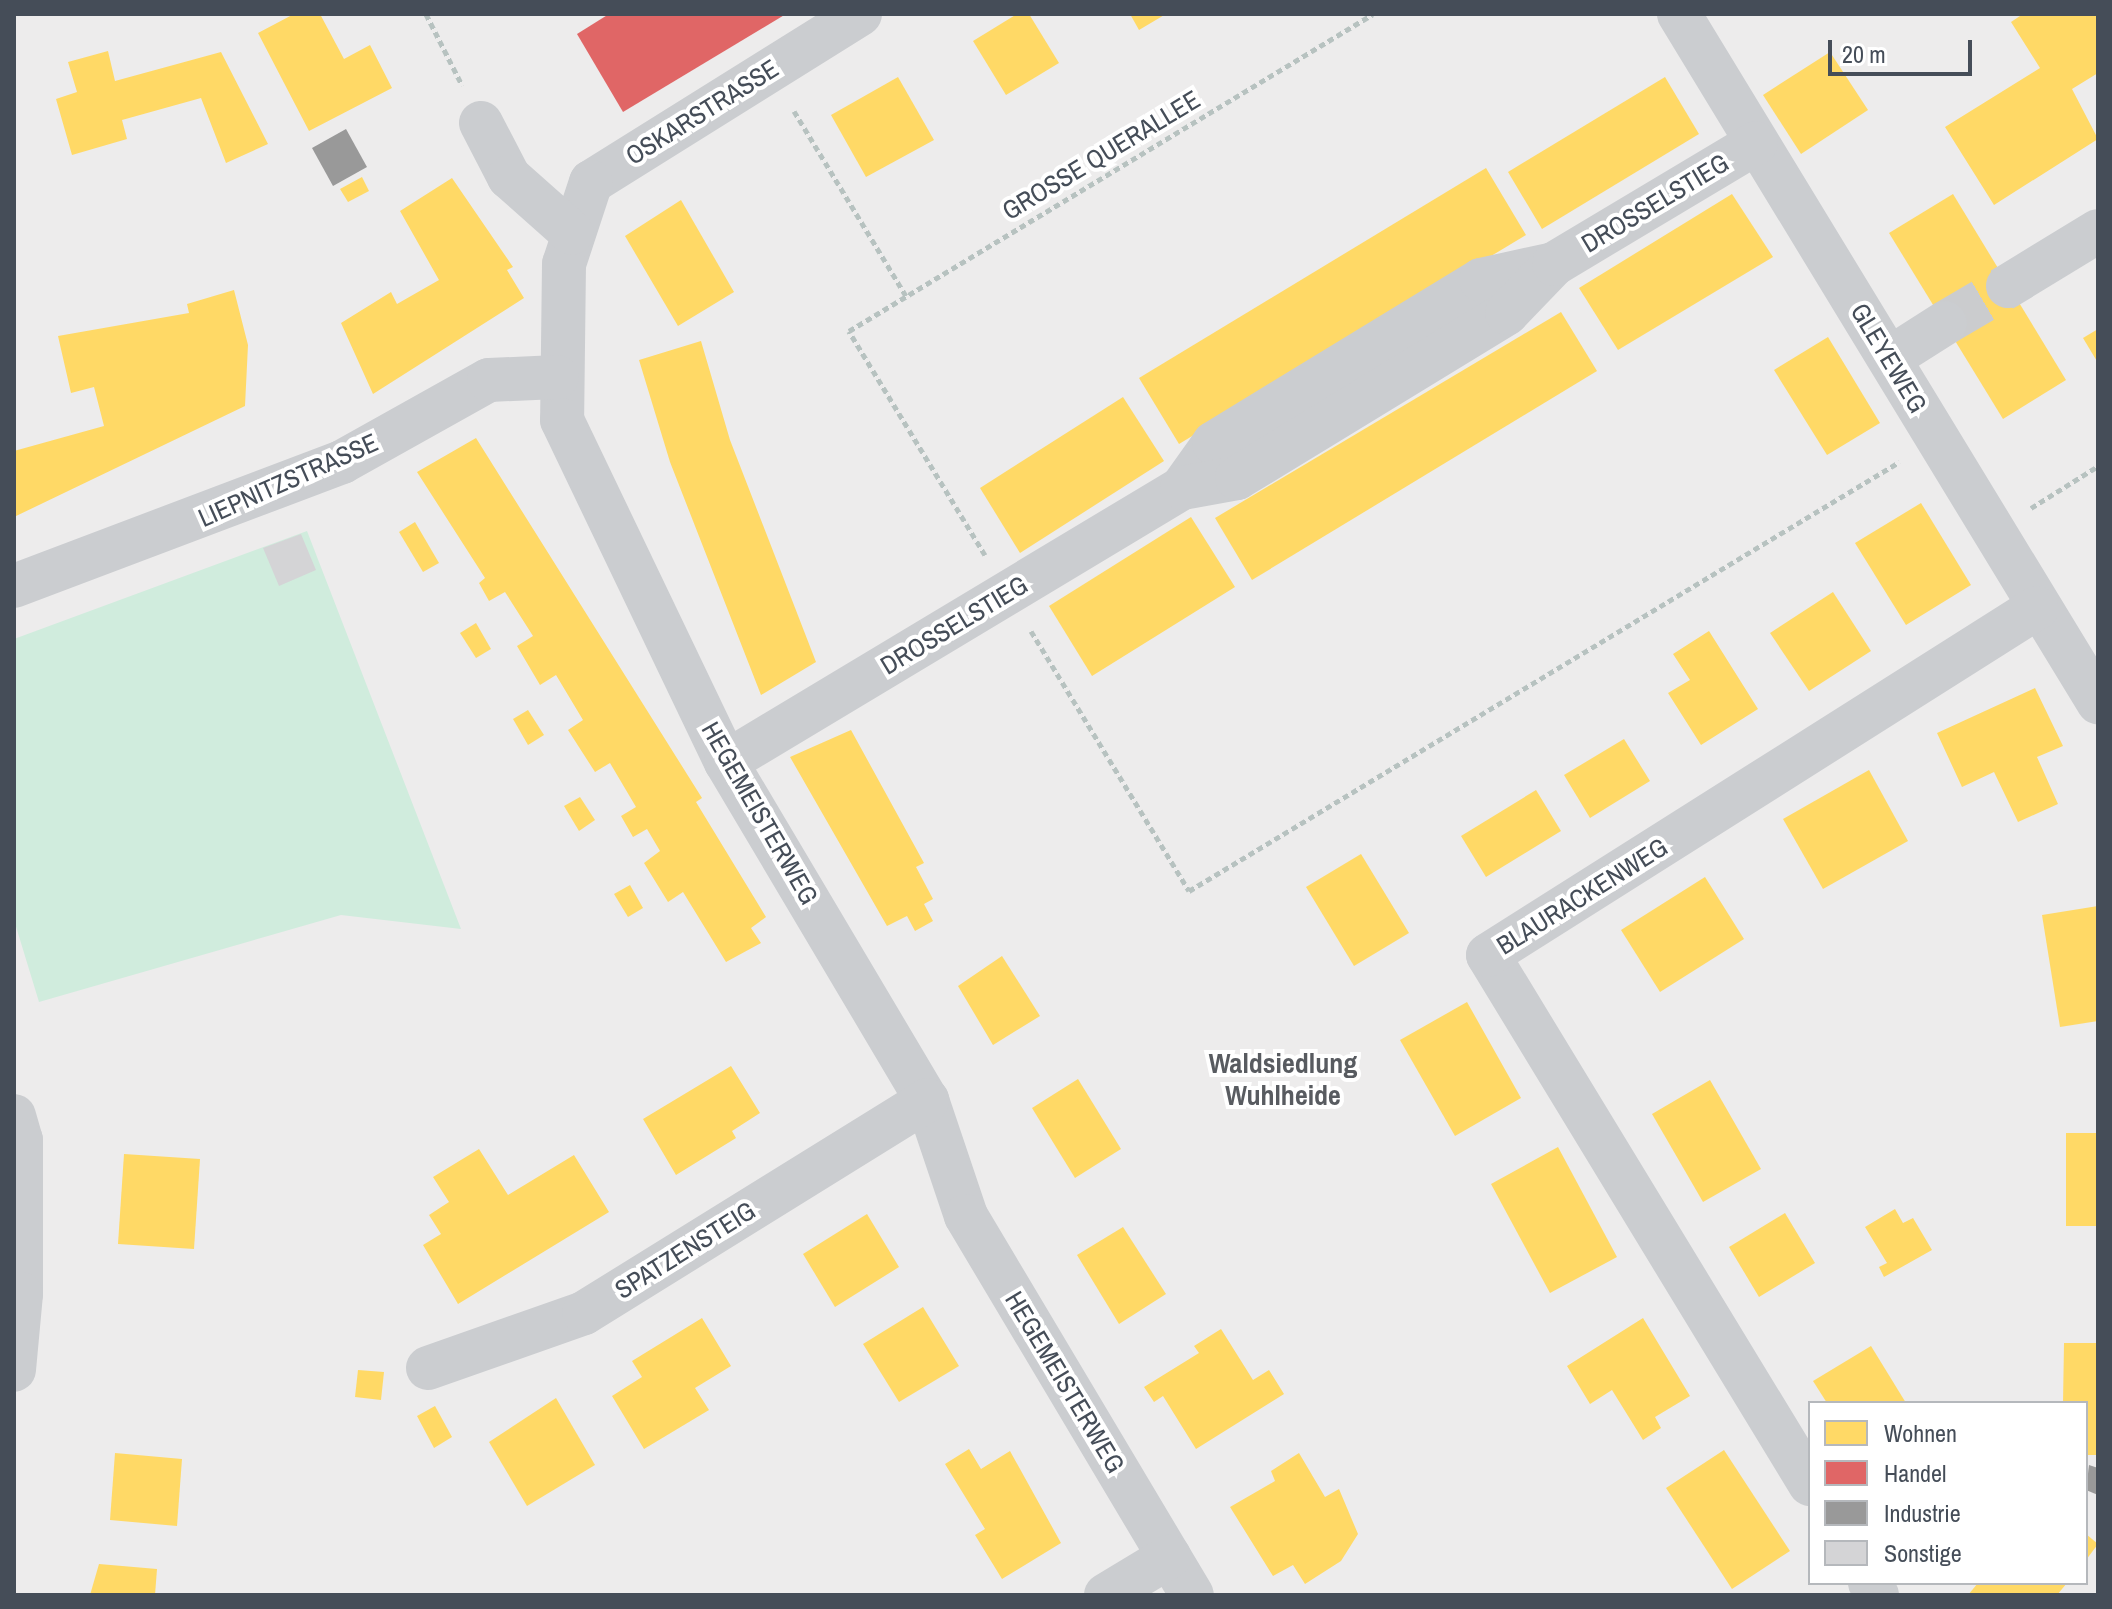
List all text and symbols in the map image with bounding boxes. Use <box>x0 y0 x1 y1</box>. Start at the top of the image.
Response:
scale bar <box>1832 24 1976 74</box>
text: 20 m <box>1842 38 1886 70</box>
street label: OSKARSTRASSE <box>620 53 784 171</box>
street label: GROSSE QUERALLEE <box>996 84 1206 226</box>
street label: DROSSELSTIEG <box>1576 147 1734 259</box>
street label: GLEYEWEG <box>1844 298 1934 418</box>
street label: LIEPNITZSTRASSE <box>193 426 383 534</box>
street label: DROSSELSTIEG <box>875 569 1033 681</box>
street label: HEGEMEISTERWEG <box>695 716 825 910</box>
street label: BLAURACKENWEG <box>1491 831 1673 961</box>
district label: Waldsiedlung Wuhlheide <box>1209 1046 1357 1112</box>
street label: SPATZENSTEIG <box>609 1195 761 1305</box>
street label: HEGEMEISTERWEG <box>999 1286 1131 1478</box>
legend <box>1808 1401 2088 1585</box>
text: Wohnen <box>1884 1417 1957 1449</box>
text: Handel <box>1884 1457 1946 1489</box>
text: Industrie <box>1884 1497 1961 1529</box>
text: Sonstige <box>1884 1537 1962 1569</box>

